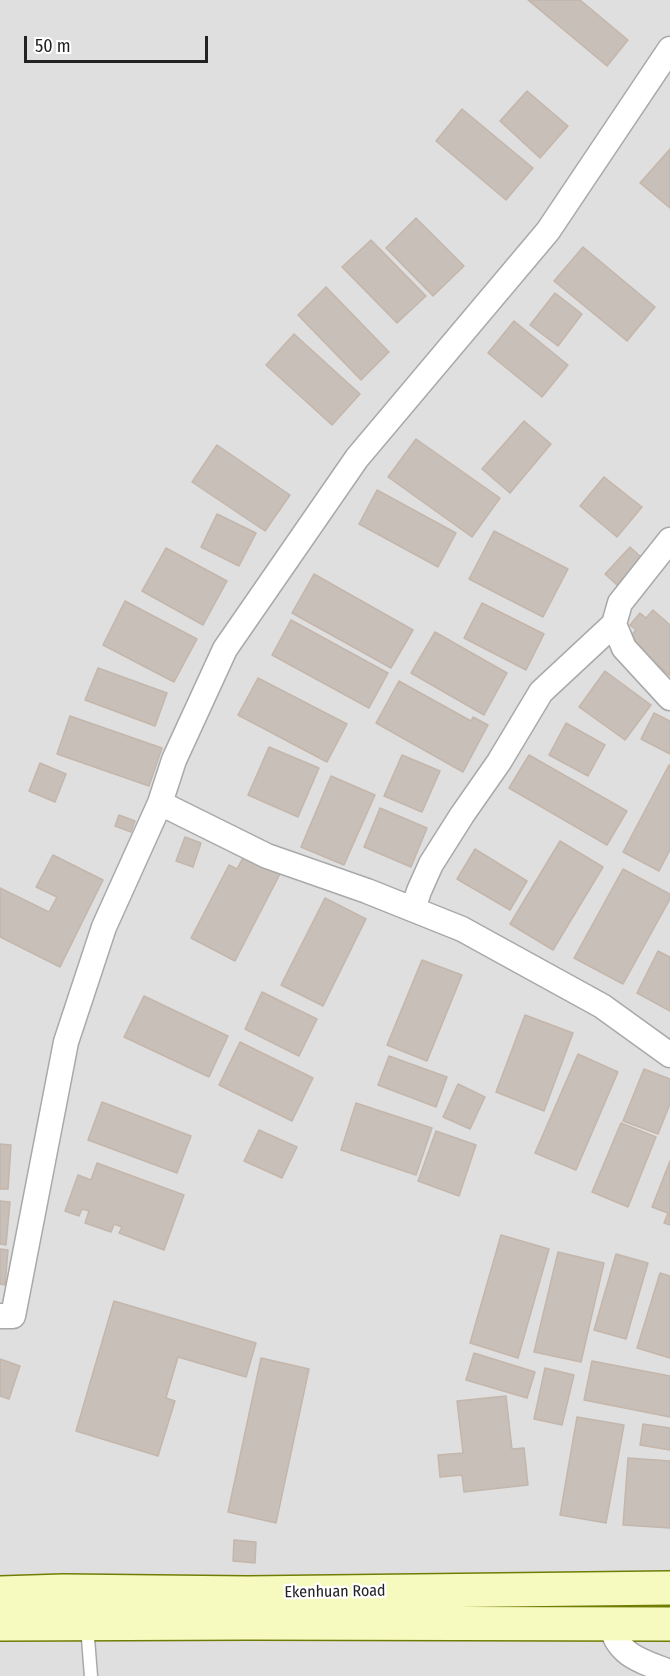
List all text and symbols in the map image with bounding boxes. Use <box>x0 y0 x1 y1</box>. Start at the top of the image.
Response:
scale bar <box>27 24 212 62</box>
text: 50 m <box>35 35 71 57</box>
street label: Ekenhuan Road <box>284 1582 386 1602</box>

